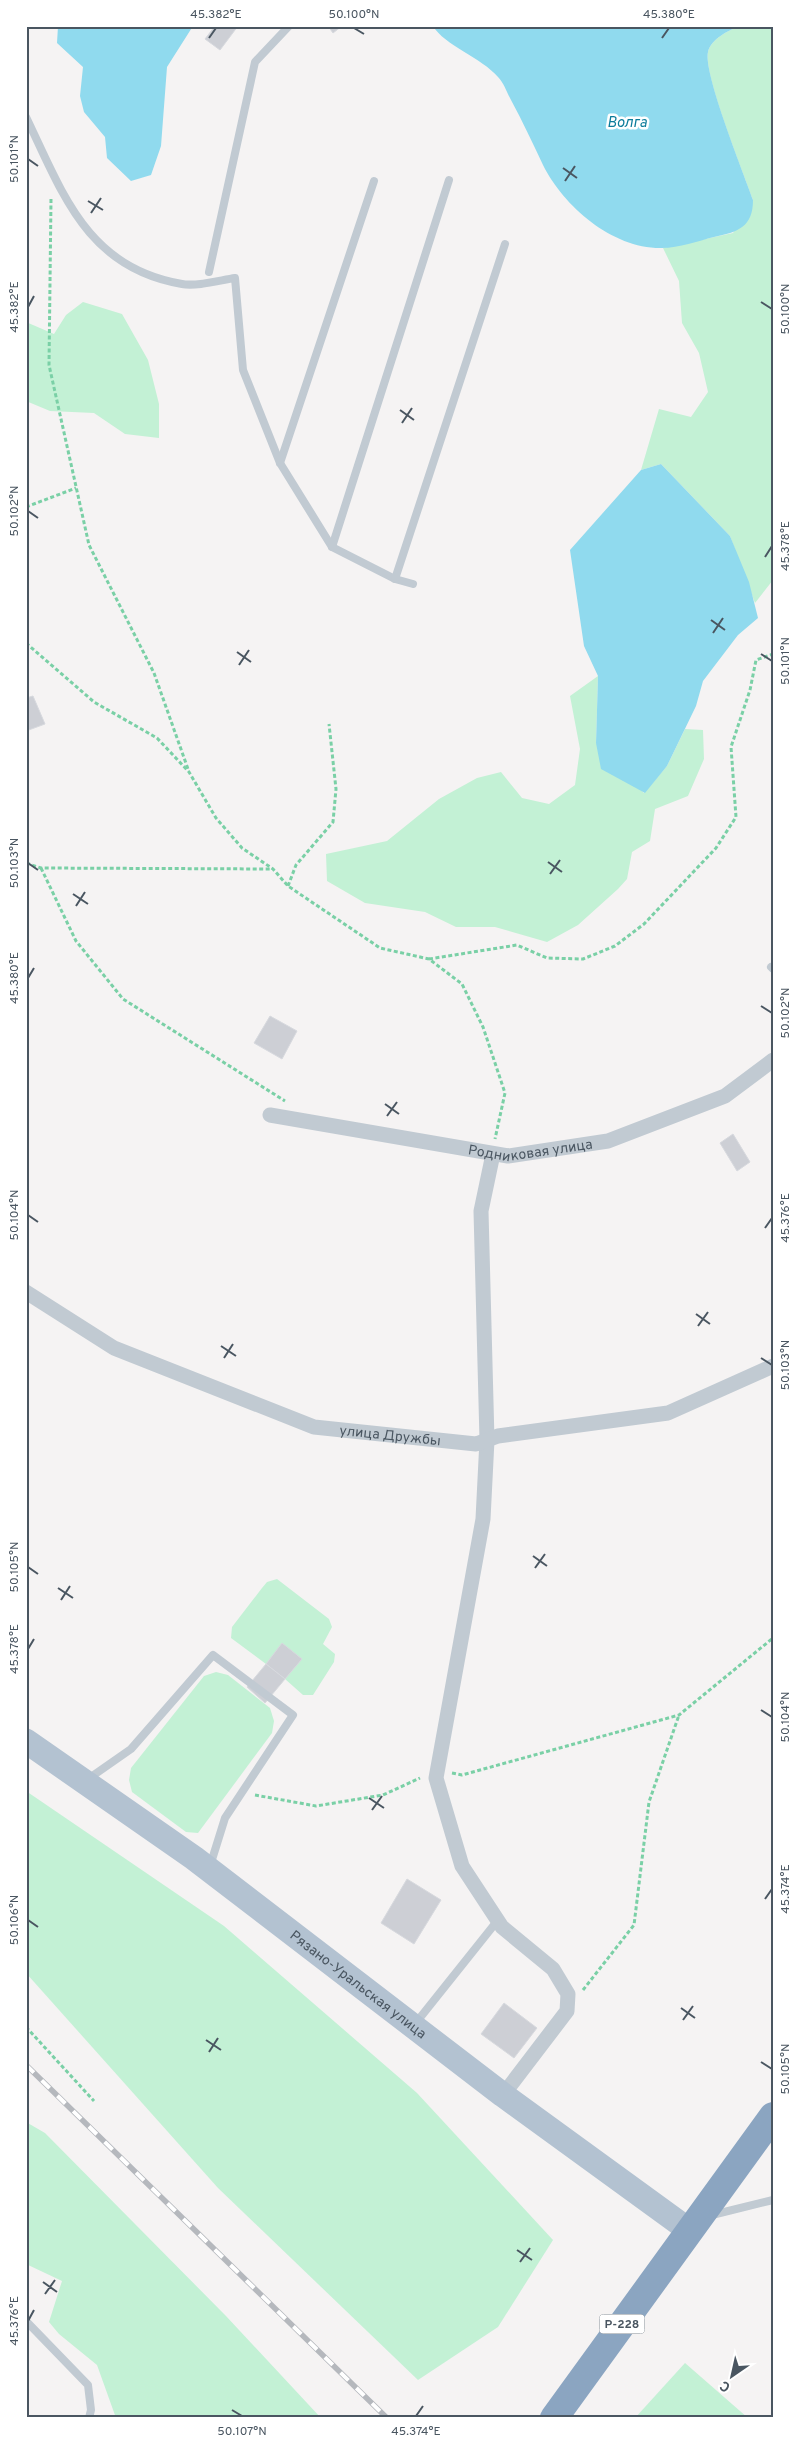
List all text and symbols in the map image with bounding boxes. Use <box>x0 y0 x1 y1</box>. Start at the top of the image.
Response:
text: 45.382°E <box>190 7 242 23</box>
text: 50.100°N <box>328 7 380 23</box>
text: 45.380°E <box>643 7 695 23</box>
water label: Волга <box>607 114 647 133</box>
text: 50.101°N <box>7 135 23 183</box>
text: 45.382°E <box>7 281 23 333</box>
text: 50.100°N <box>778 283 794 335</box>
text: 50.102°N <box>7 486 23 536</box>
text: 45.378°E <box>778 521 794 571</box>
text: 50.101°N <box>778 637 794 685</box>
text: 50.103°N <box>7 838 23 888</box>
text: 45.380°E <box>7 952 23 1004</box>
text: 50.102°N <box>778 988 794 1038</box>
street label: Родниковая улица <box>467 1136 594 1166</box>
text: 50.104°N <box>7 1190 23 1240</box>
text: 45.376°E <box>778 1193 794 1243</box>
text: 50.103°N <box>778 1340 794 1390</box>
street label: улица Дружбы <box>339 1423 442 1450</box>
text: 50.105°N <box>7 1542 23 1592</box>
text: 45.378°E <box>7 1624 23 1674</box>
text: 50.104°N <box>778 1692 794 1742</box>
text: 45.374°E <box>778 1864 794 1914</box>
text: 50.106°N <box>7 1895 23 1945</box>
street label: Рязано-Уральская улица <box>286 1928 429 2043</box>
text: 50.105°N <box>778 2044 794 2094</box>
text: 45.376°E <box>7 2296 23 2346</box>
road number: Р-228 <box>600 2314 644 2334</box>
north arrow <box>706 2352 756 2402</box>
text: С <box>717 2376 734 2395</box>
text: 50.107°N <box>217 2424 267 2440</box>
text: 45.374°E <box>391 2424 441 2440</box>

